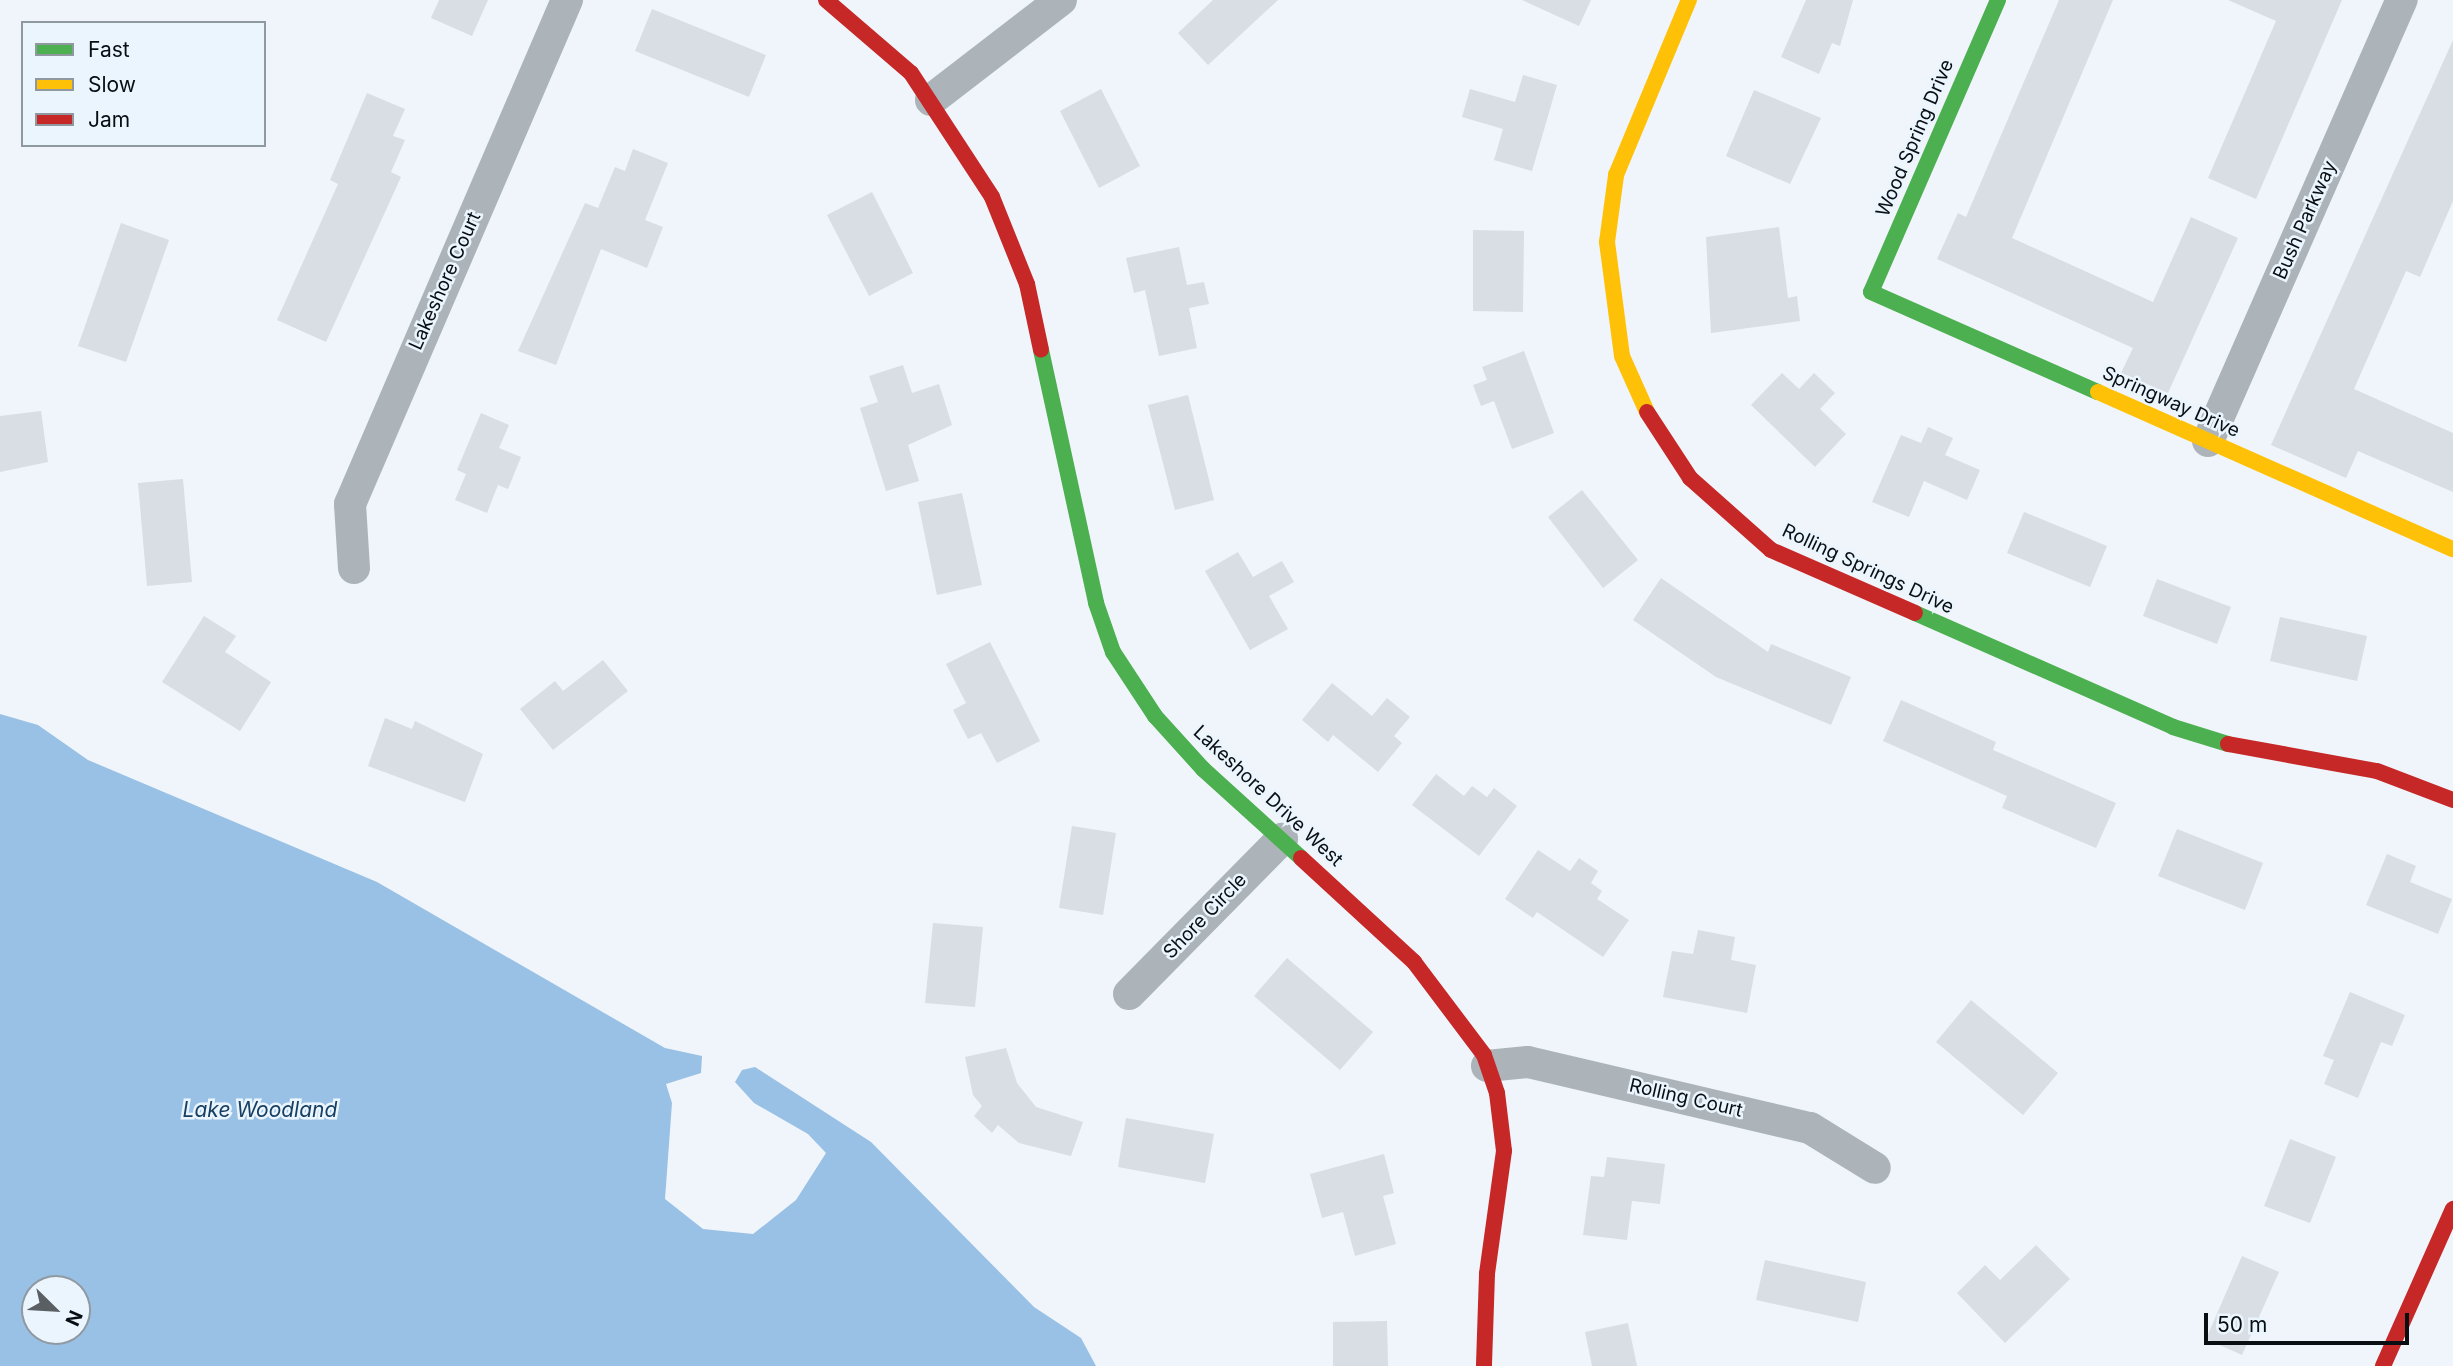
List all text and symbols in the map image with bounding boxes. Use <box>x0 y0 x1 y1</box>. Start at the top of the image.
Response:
legend <box>21 21 266 147</box>
text: Fast <box>88 37 130 62</box>
street label: Wood Spring Drive <box>1872 56 1958 220</box>
text: Slow <box>88 72 136 97</box>
text: Jam <box>88 107 130 132</box>
street label: Bush Parkway <box>2269 157 2341 283</box>
street label: Lakeshore Court <box>404 208 486 354</box>
street label: Springway Drive <box>2099 362 2243 442</box>
street label: Rolling Springs Drive <box>1779 519 1957 619</box>
street label: Lakeshore Drive West <box>1189 721 1347 871</box>
street label: Shore Circle <box>1159 869 1251 963</box>
street label: Rolling Court <box>1627 1074 1745 1122</box>
water label: Lake Woodland <box>183 1097 337 1123</box>
north arrow <box>21 1275 91 1345</box>
scale bar <box>2208 1300 2413 1344</box>
text: N <box>60 1307 87 1329</box>
text: 50 m <box>2217 1312 2267 1337</box>

